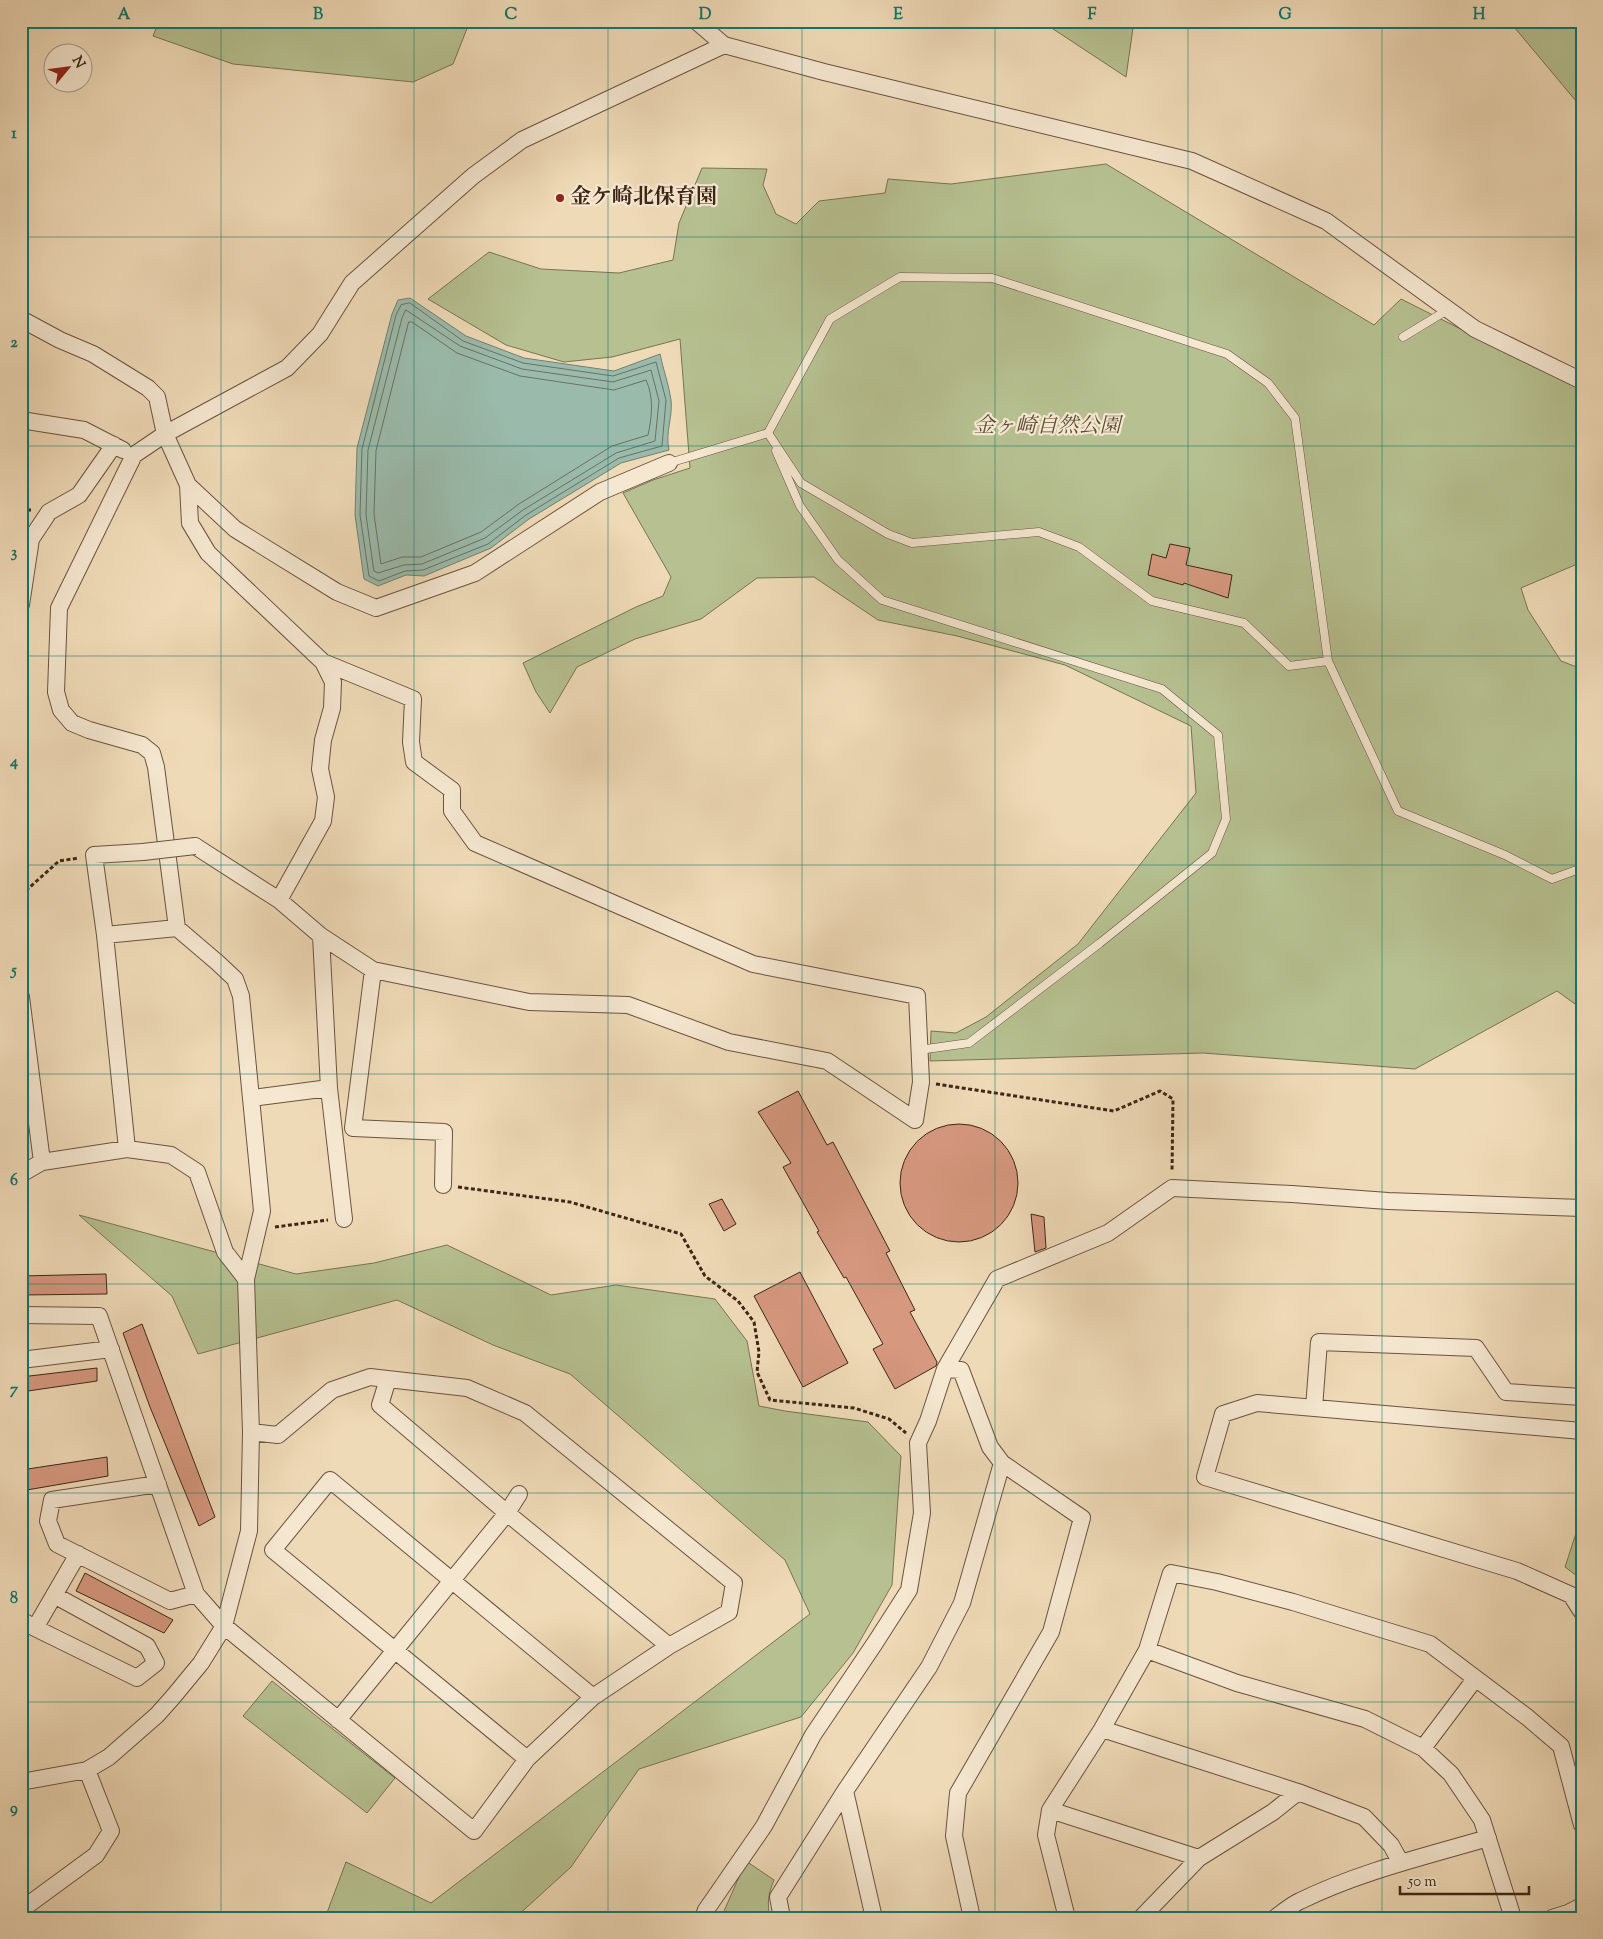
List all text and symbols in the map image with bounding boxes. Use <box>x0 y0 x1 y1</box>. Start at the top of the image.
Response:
text: A <box>118 4 131 27</box>
text: B <box>313 4 323 27</box>
text: C <box>505 4 518 27</box>
text: D <box>699 4 712 27</box>
text: E <box>893 4 903 27</box>
text: F <box>1088 4 1097 27</box>
text: G <box>1278 4 1292 27</box>
text: H <box>1473 4 1486 27</box>
north arrow <box>42 42 92 92</box>
text: N <box>66 53 89 72</box>
text: 1 <box>11 123 17 146</box>
place label: 金ケ崎北保育園 <box>570 183 717 213</box>
marker: 金ケ崎北保育園 <box>554 192 566 204</box>
text: 2 <box>10 332 18 355</box>
park label: 金ヶ崎自然公園 <box>974 412 1123 442</box>
text: 3 <box>11 542 18 565</box>
text: 4 <box>9 751 18 774</box>
text: 5 <box>9 960 17 983</box>
text: 6 <box>10 1170 18 1193</box>
text: 7 <box>10 1379 19 1402</box>
text: 8 <box>10 1588 18 1611</box>
text: 9 <box>10 1798 18 1821</box>
scale bar <box>1400 1864 1529 1896</box>
text: 50 m <box>1407 1872 1437 1893</box>

